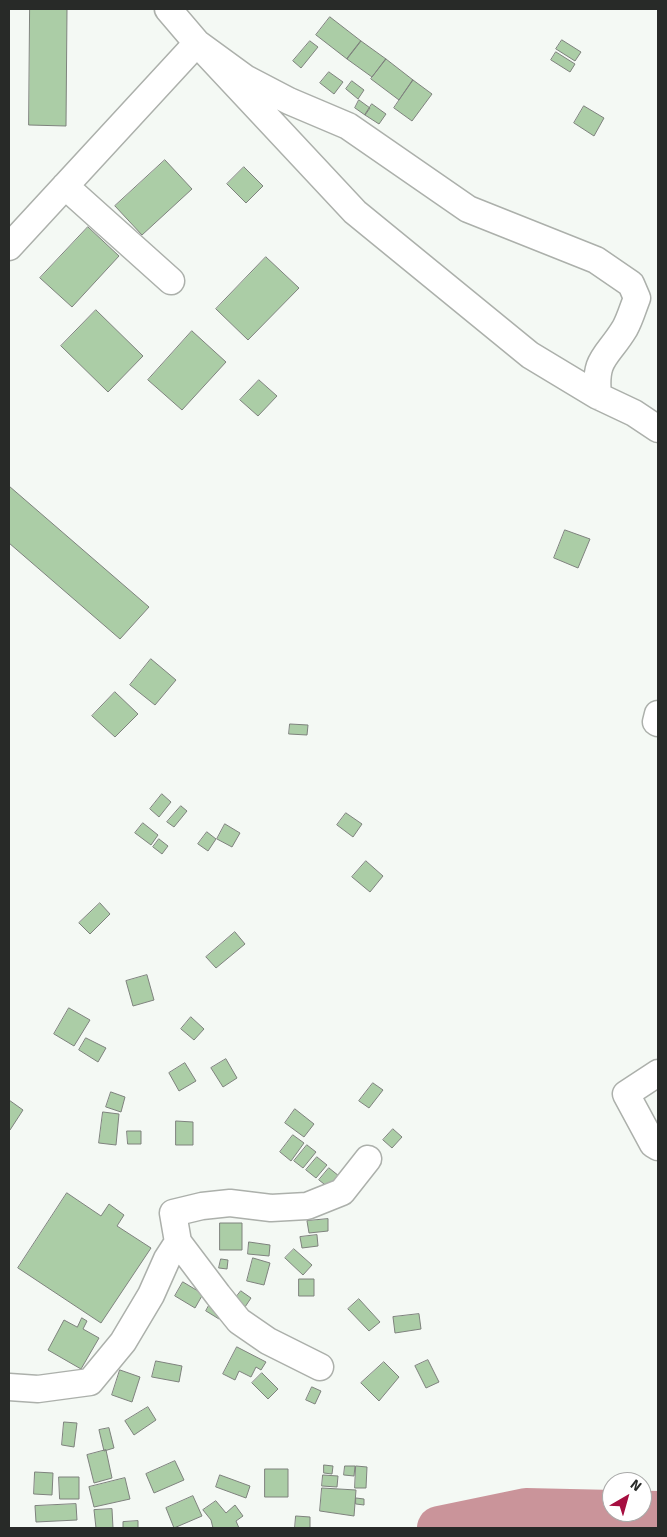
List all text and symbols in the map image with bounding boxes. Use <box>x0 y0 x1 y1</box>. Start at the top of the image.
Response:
north arrow <box>602 1472 652 1522</box>
text: N <box>627 1476 645 1495</box>

